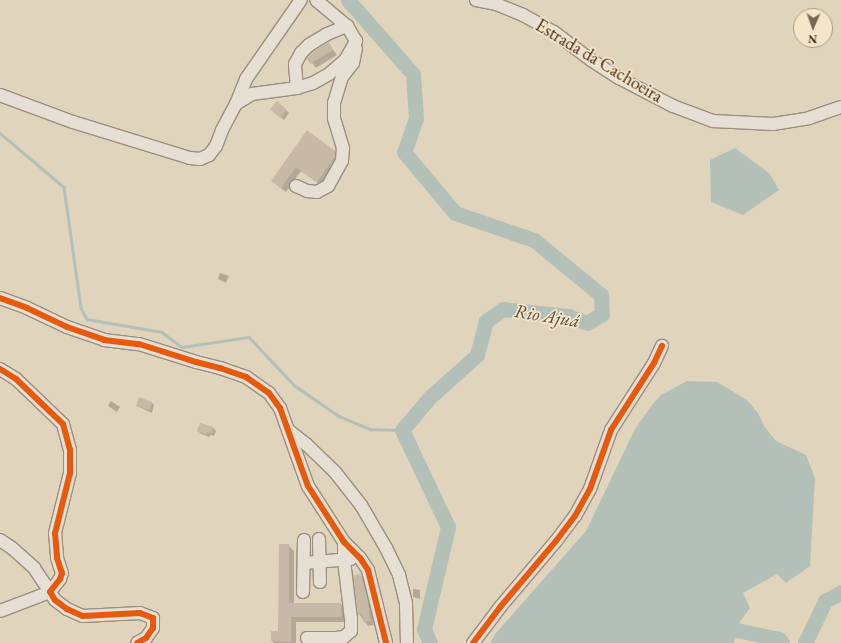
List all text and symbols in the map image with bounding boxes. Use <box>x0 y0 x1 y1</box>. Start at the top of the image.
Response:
north arrow <box>793 8 833 48</box>
street label: Estrada da Cachoeira <box>531 14 667 108</box>
text: N <box>808 32 817 46</box>
water label: Rio Ajuá <box>513 300 581 332</box>

